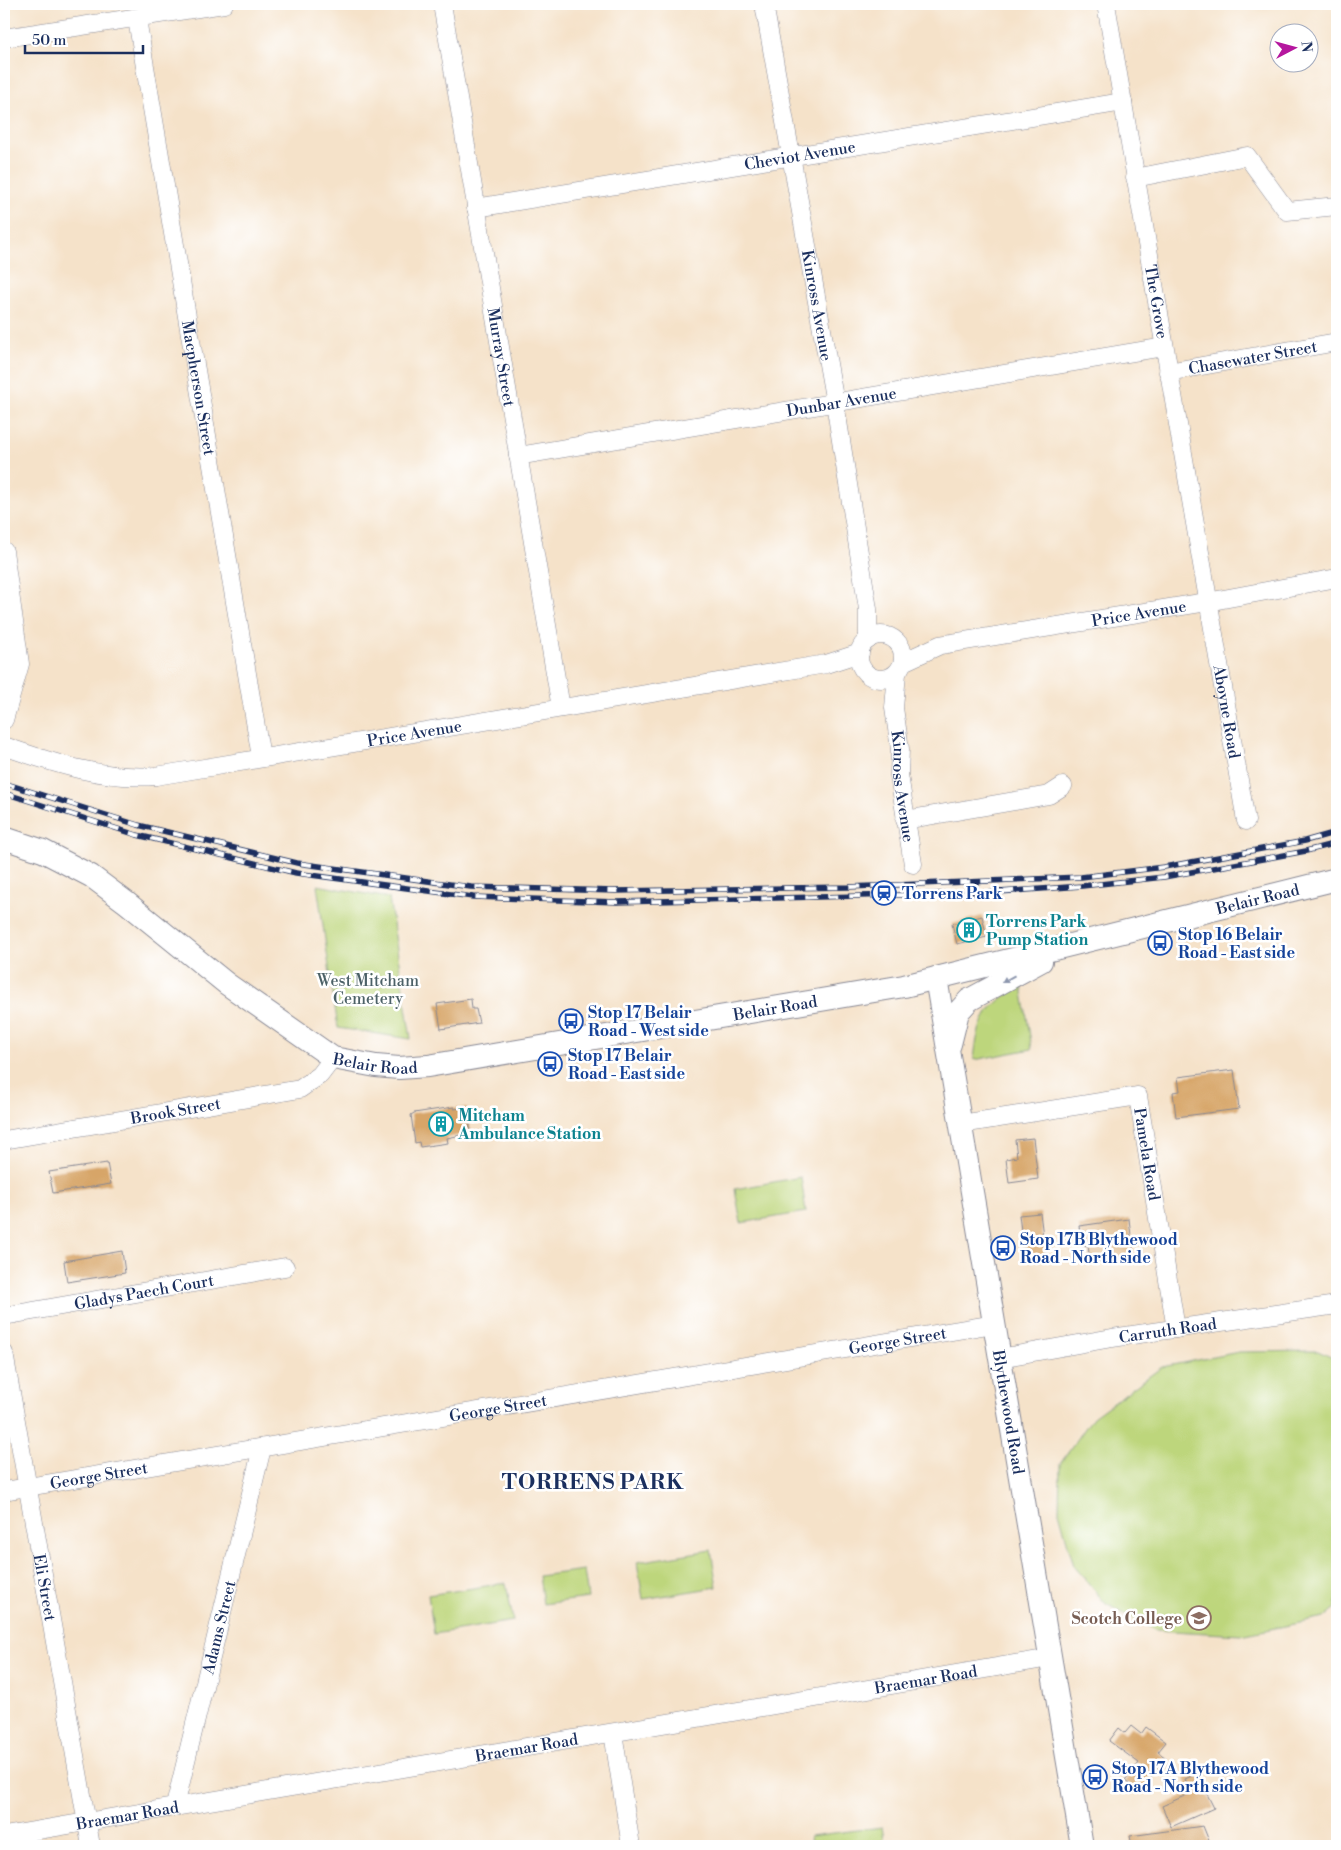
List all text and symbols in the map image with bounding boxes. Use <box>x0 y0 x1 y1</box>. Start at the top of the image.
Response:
scale bar <box>25 22 142 54</box>
north arrow <box>1268 22 1318 72</box>
text: 50 m <box>32 31 66 50</box>
text: N <box>1296 40 1315 53</box>
street label: Cheviot Avenue <box>743 137 857 175</box>
street label: Kinross Avenue <box>797 248 836 363</box>
street label: The Grove <box>1140 263 1172 340</box>
street label: Murray Street <box>482 306 519 408</box>
street label: Macpherson Street <box>177 319 219 457</box>
street label: Chasewater Street <box>1187 337 1319 379</box>
street label: Dunbar Avenue <box>785 383 898 422</box>
street label: Price Avenue <box>1090 596 1188 631</box>
street label: Aboyne Road <box>1208 663 1244 760</box>
street label: Price Avenue <box>366 716 463 752</box>
street label: Kinross Avenue <box>886 729 918 843</box>
station icon: Torrens Park <box>871 880 897 906</box>
street label: Belair Road <box>1213 880 1301 920</box>
place label: Torrens Park <box>902 884 1004 904</box>
place label: Torrens Park Pump Station <box>986 912 1089 950</box>
building icon: Torrens Park Pump Station <box>956 917 982 943</box>
place label: Stop 16 Belair Road - East side <box>1178 925 1295 963</box>
bus stop icon: Stop 16 Belair Road - East side <box>1147 930 1173 956</box>
park label: West Mitcham Cemetery <box>316 971 419 1009</box>
one-way arrow <box>1001 975 1014 984</box>
street label: Belair Road <box>731 992 819 1026</box>
place label: Stop 17 Belair Road - West side <box>588 1003 709 1041</box>
bus stop icon: Stop 17 Belair Road - West side <box>558 1008 584 1034</box>
place label: Stop 17 Belair Road - East side <box>568 1046 685 1084</box>
street label: Belair Road <box>330 1049 418 1079</box>
bus stop icon: Stop 17 Belair Road - East side <box>537 1051 563 1077</box>
street label: Brook Street <box>128 1094 223 1129</box>
place label: Mitcham Ambulance Station <box>457 1106 601 1144</box>
street label: Pamela Road <box>1129 1106 1164 1202</box>
building icon: Mitcham Ambulance Station <box>428 1111 454 1137</box>
place label: Stop 17B Blythewood Road - North side <box>1020 1230 1178 1268</box>
bus stop icon: Stop 17B Blythewood Road - North side <box>990 1235 1016 1261</box>
street label: Gladys Paech Court <box>73 1271 216 1315</box>
street label: Carruth Road <box>1118 1314 1218 1348</box>
street label: George Street <box>847 1323 948 1359</box>
street label: Blythewood Road <box>988 1347 1028 1476</box>
street label: George Street <box>448 1391 549 1427</box>
street label: George Street <box>49 1458 149 1494</box>
district label: TORRENS PARK <box>502 1470 684 1496</box>
street label: Eli Street <box>29 1552 60 1623</box>
street label: Adams Street <box>198 1578 241 1677</box>
school or university icon: Scotch College <box>1186 1605 1212 1631</box>
place label: Scotch College <box>1071 1609 1182 1629</box>
street label: Braemar Road <box>872 1662 979 1699</box>
street label: Braemar Road <box>473 1730 580 1767</box>
place label: Stop 17A Blythewood Road - North side <box>1112 1759 1269 1797</box>
bus stop icon: Stop 17A Blythewood Road - North side <box>1082 1764 1108 1790</box>
street label: Braemar Road <box>74 1797 180 1835</box>

